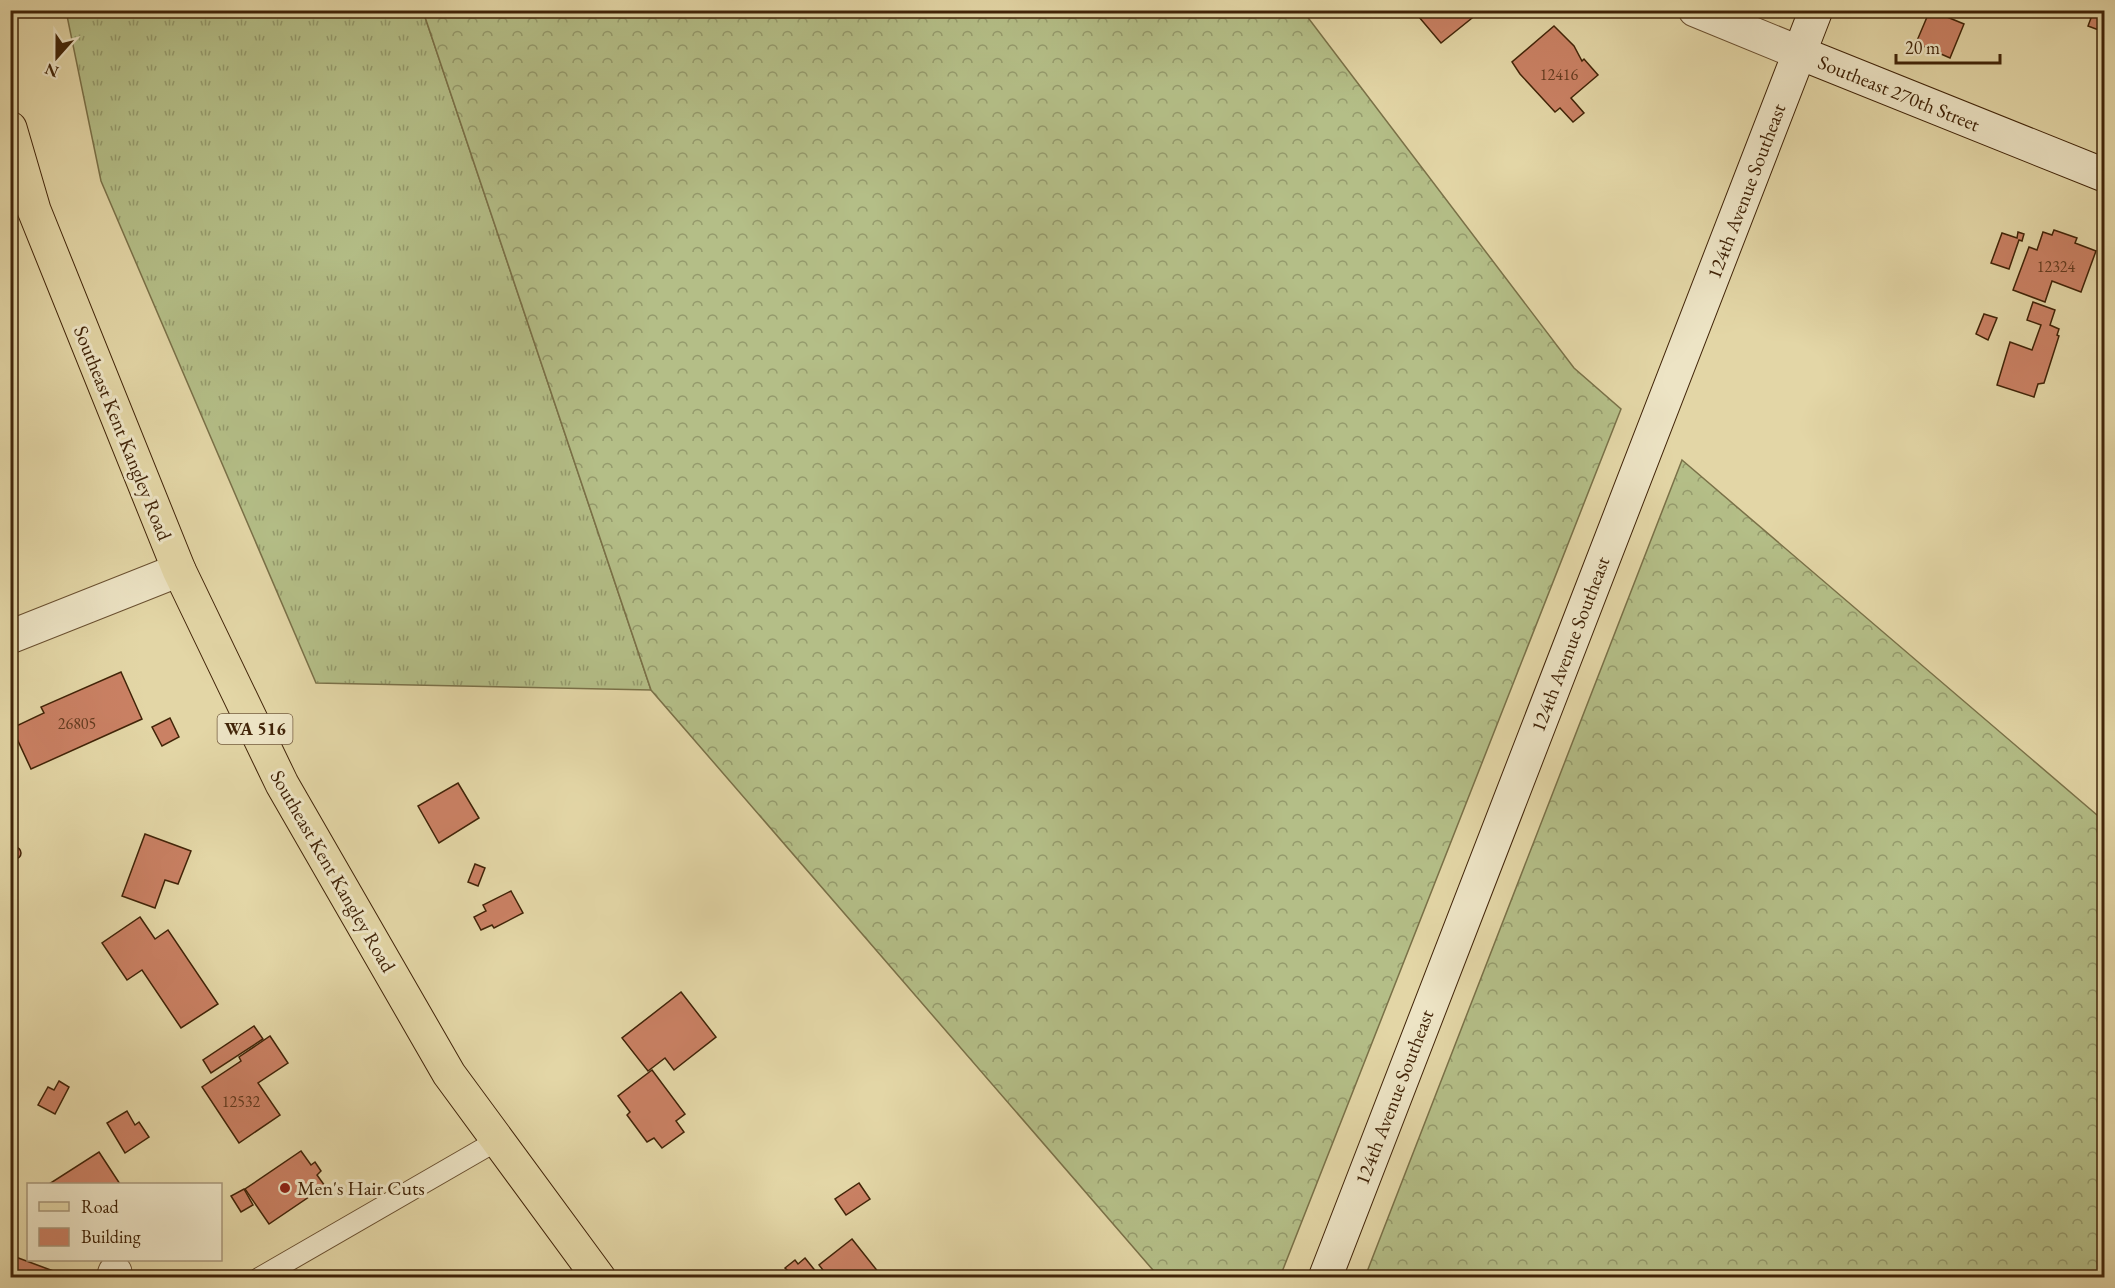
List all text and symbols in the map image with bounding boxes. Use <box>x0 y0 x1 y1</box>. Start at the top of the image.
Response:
north arrow <box>27 27 87 87</box>
scale bar <box>1896 27 2000 65</box>
text: 20 m <box>1905 36 1940 59</box>
street label: Southeast 270th Street <box>1814 49 1984 138</box>
text: N <box>42 58 62 83</box>
house number: 12416 <box>1540 64 1579 85</box>
street label: 124th Avenue Southeast <box>1701 99 1792 282</box>
house number: 12324 <box>2037 256 2076 277</box>
street label: Southeast Kent Kangley Road <box>68 322 178 545</box>
street label: 124th Avenue Southeast <box>1525 552 1616 735</box>
house number: 26805 <box>58 713 96 734</box>
road number: WA 516 <box>218 714 292 744</box>
street label: Southeast Kent Kangley Road <box>264 765 402 977</box>
street label: 124th Avenue Southeast <box>1349 1005 1440 1188</box>
house number: 12532 <box>222 1091 261 1112</box>
place label: Men's Hair Cuts <box>297 1175 425 1201</box>
marker: Men's Hair Cuts <box>278 1181 292 1195</box>
legend <box>27 1183 222 1261</box>
text: Road <box>81 1195 120 1218</box>
text: Building <box>81 1225 141 1248</box>

